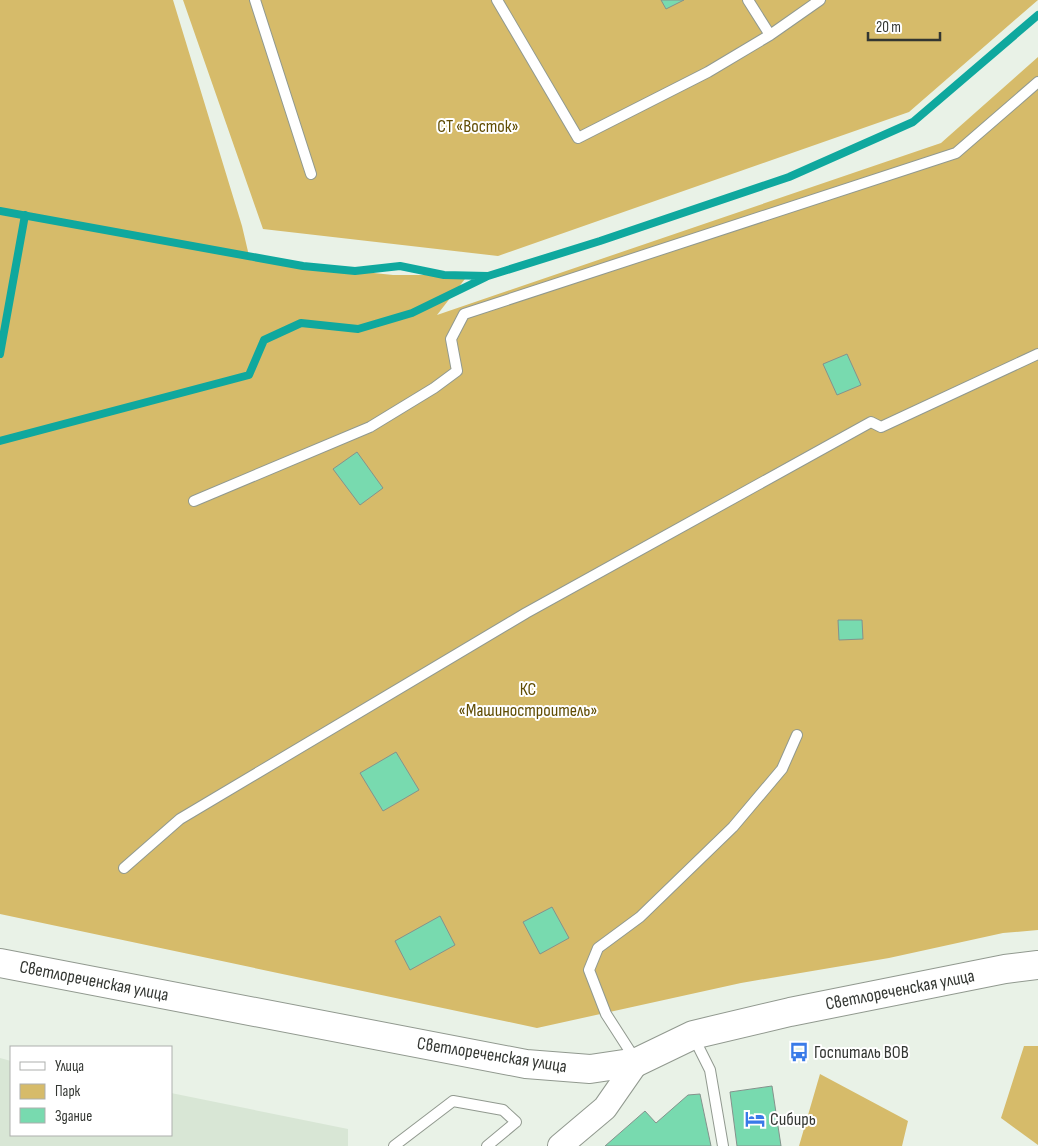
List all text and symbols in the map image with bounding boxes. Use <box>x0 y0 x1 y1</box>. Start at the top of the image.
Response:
scale bar <box>868 10 940 42</box>
text: 20 m <box>876 18 901 37</box>
park label: СТ «Восток» <box>437 116 519 137</box>
park label: КС «Машиностроитель» <box>459 679 597 721</box>
street label: Светлореченская улица <box>18 956 170 1006</box>
street label: Светлореченская улица <box>824 965 976 1015</box>
street label: Светлореченская улица <box>416 1033 568 1077</box>
bus stop icon: Госпиталь ВОВ <box>788 1041 810 1063</box>
place label: Госпиталь ВОВ <box>814 1042 909 1063</box>
legend <box>10 1046 172 1136</box>
text: Улица <box>55 1057 84 1076</box>
text: Парк <box>55 1082 81 1101</box>
text: Здание <box>55 1107 92 1126</box>
hotel icon: Сибирь <box>744 1108 766 1130</box>
place label: Сибирь <box>770 1109 816 1130</box>

